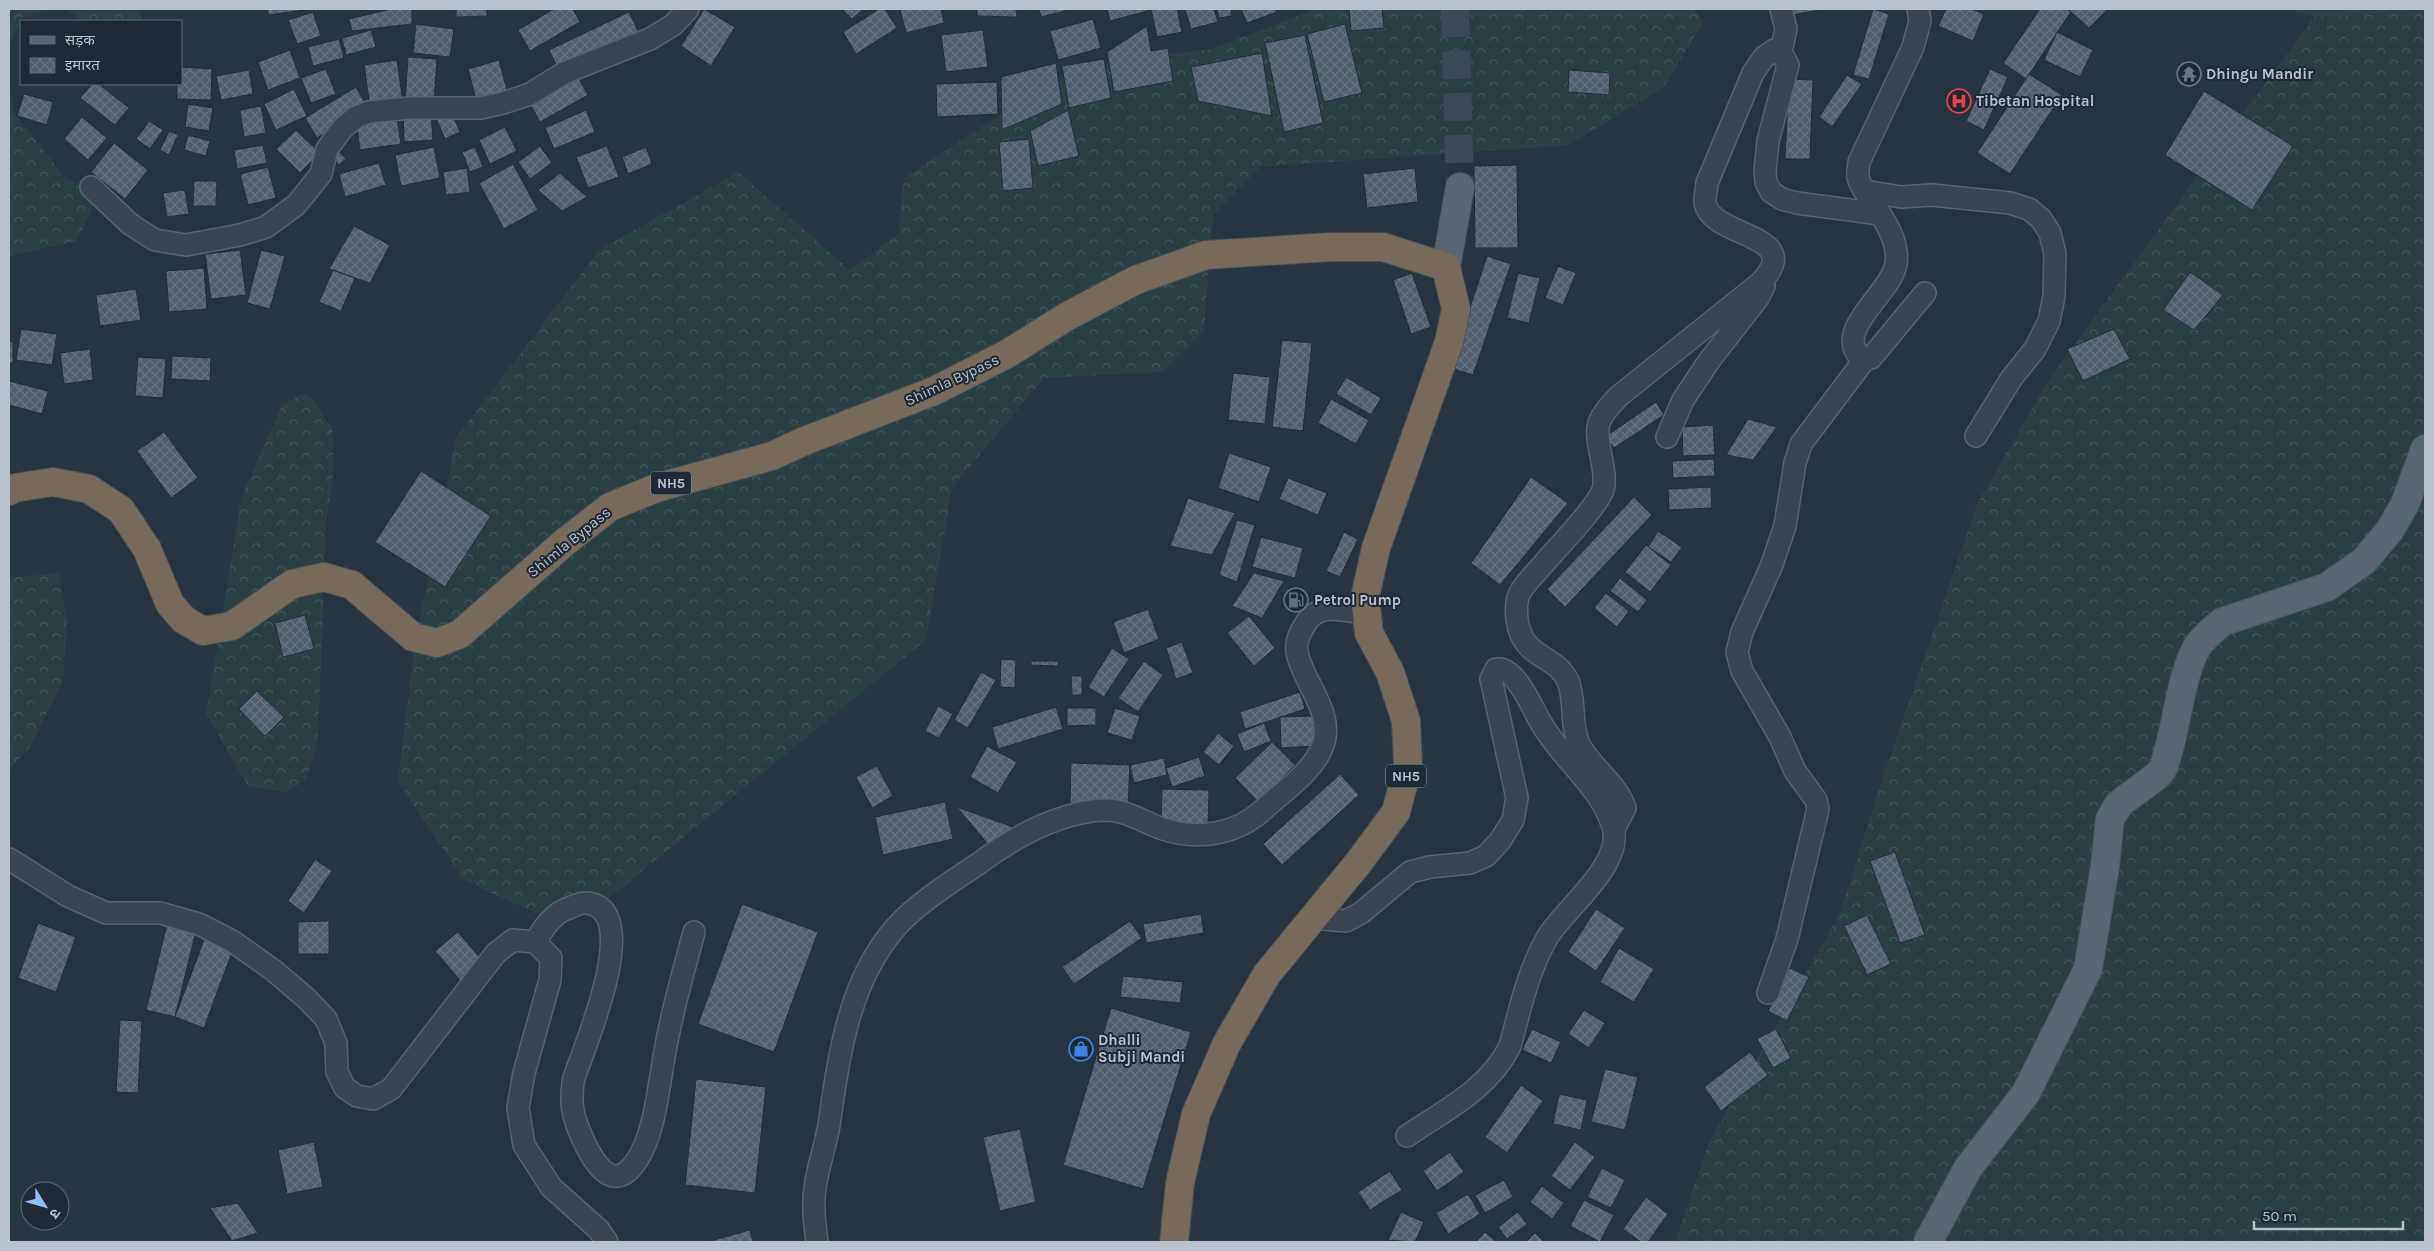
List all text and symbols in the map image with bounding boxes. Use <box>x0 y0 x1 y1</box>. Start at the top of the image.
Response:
legend <box>20 20 182 85</box>
text: सड़क <box>65 31 95 49</box>
text: इमारत <box>65 56 100 74</box>
temple icon: Dhingu Mandir <box>2176 61 2202 87</box>
place label: Dhingu Mandir <box>2206 65 2313 83</box>
hospital icon: Tibetan Hospital <box>1946 88 1972 114</box>
place label: Tibetan Hospital <box>1976 92 2094 110</box>
street label: Shimla Bypass <box>902 350 1002 410</box>
road number: NH5 <box>651 472 691 494</box>
street label: Shimla Bypass <box>524 503 614 581</box>
fuel station icon: Petrol Pump <box>1283 587 1309 613</box>
place label: Petrol Pump <box>1314 591 1401 609</box>
road number: NH5 <box>1386 764 1426 788</box>
place label: Dhalli Subji Mandi <box>1098 1031 1185 1066</box>
shop icon: Dhalli Subji Mandi <box>1068 1036 1094 1062</box>
north arrow <box>20 1181 70 1231</box>
scale bar <box>2254 1198 2403 1230</box>
text: उ <box>45 1205 64 1223</box>
text: 50 m <box>2262 1207 2297 1225</box>

